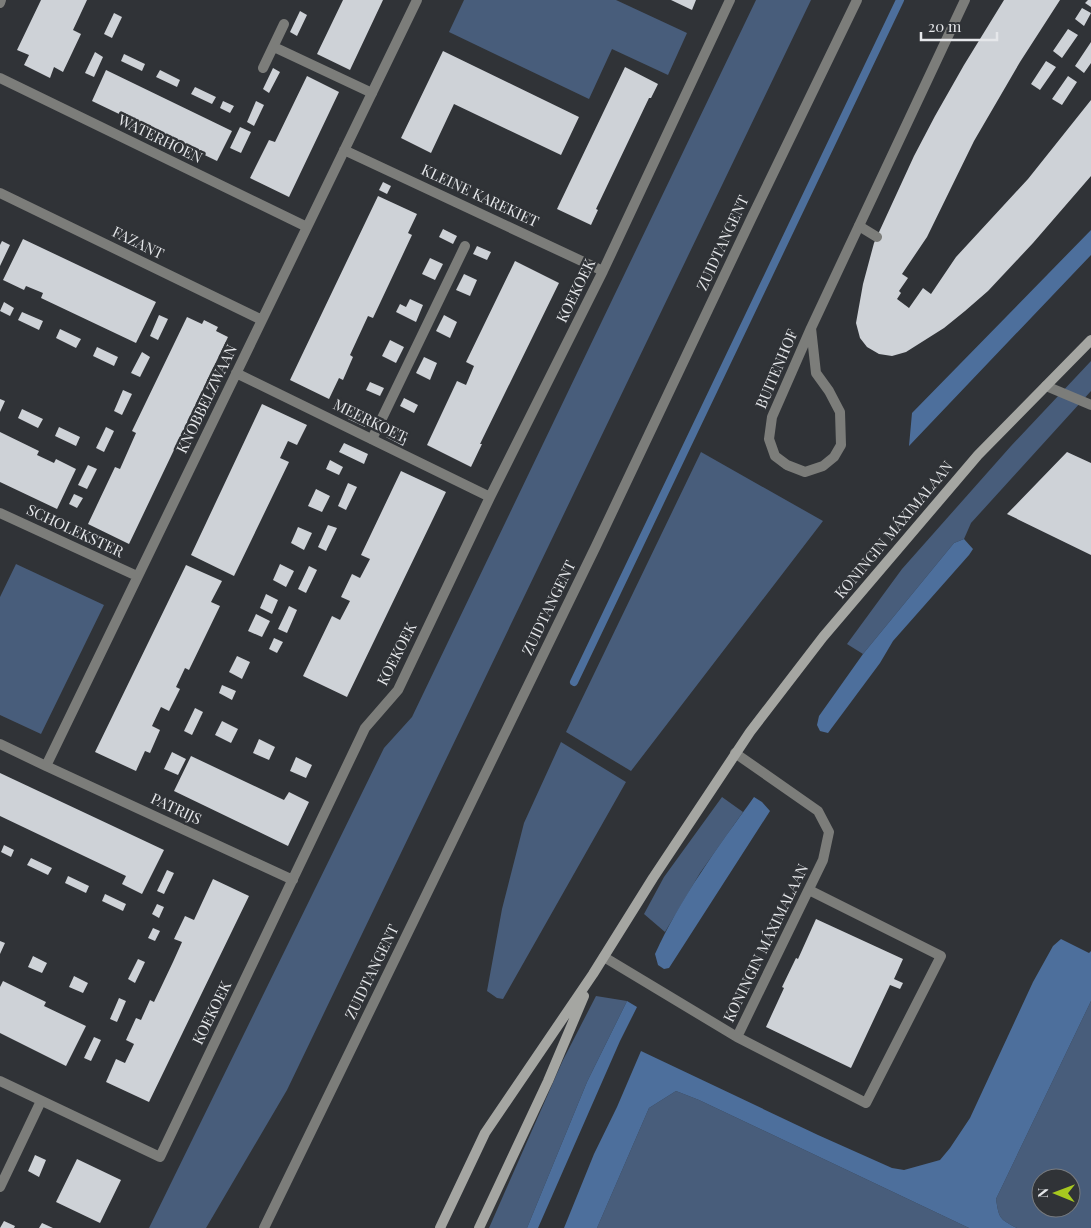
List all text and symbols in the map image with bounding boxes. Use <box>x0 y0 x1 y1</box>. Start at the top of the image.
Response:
scale bar <box>921 10 997 42</box>
text: 20 m <box>928 16 962 36</box>
street label: WATERHOEN <box>114 109 206 167</box>
street label: KLEINE KAREKIET <box>418 159 542 231</box>
street label: ZUIDTANGENT <box>691 192 753 293</box>
street label: FAZANT <box>109 221 168 263</box>
street label: KOEKOEK <box>551 255 599 326</box>
street label: BUITENHOF <box>750 325 802 411</box>
street label: KNOBBELZWAAN <box>171 341 241 456</box>
street label: MEERKOET <box>330 394 411 447</box>
street label: KONINGIN MÁXIMALAAN <box>830 456 957 602</box>
street label: SCHOLEKSTER <box>24 499 127 561</box>
street label: ZUIDTANGENT <box>517 557 580 658</box>
street label: KOEKOEK <box>372 618 421 688</box>
street label: PATRIJS <box>148 788 205 829</box>
street label: KONINGIN MÁXIMALAAN <box>718 860 812 1025</box>
street label: ZUIDTANGENT <box>340 921 403 1022</box>
street label: KOEKOEK <box>187 977 235 1048</box>
north arrow <box>1031 1168 1081 1218</box>
text: N <box>1033 1188 1052 1198</box>

